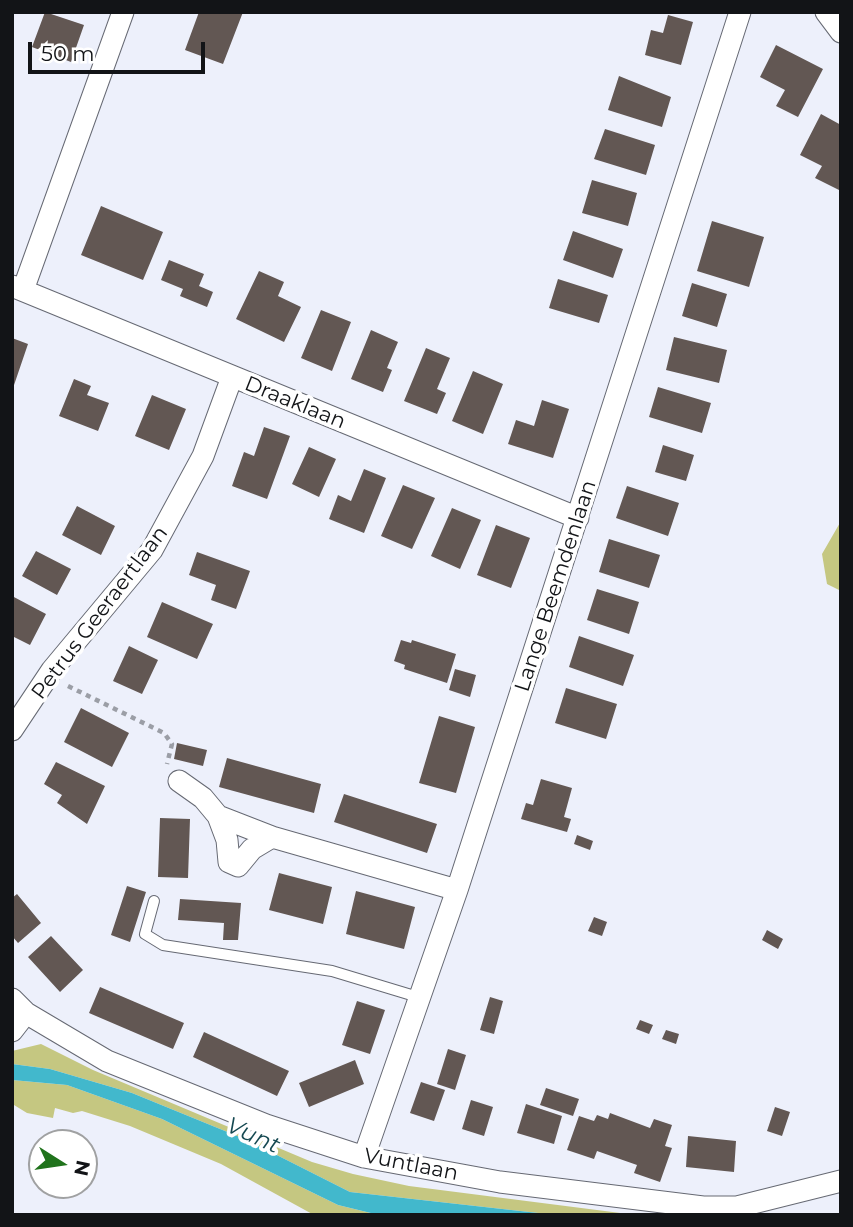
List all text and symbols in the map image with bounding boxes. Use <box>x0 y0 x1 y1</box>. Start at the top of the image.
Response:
scale bar <box>32 28 208 72</box>
text: 50 m <box>41 41 95 66</box>
street label: Draaklaan <box>241 371 349 435</box>
street label: Lange Beemdenlaan <box>510 477 602 695</box>
street label: Petrus Geeraertlaan <box>27 521 173 705</box>
water label: Vunt <box>222 1112 284 1160</box>
north arrow <box>28 1129 98 1199</box>
street label: Vuntlaan <box>362 1144 460 1186</box>
text: N <box>69 1158 95 1178</box>

